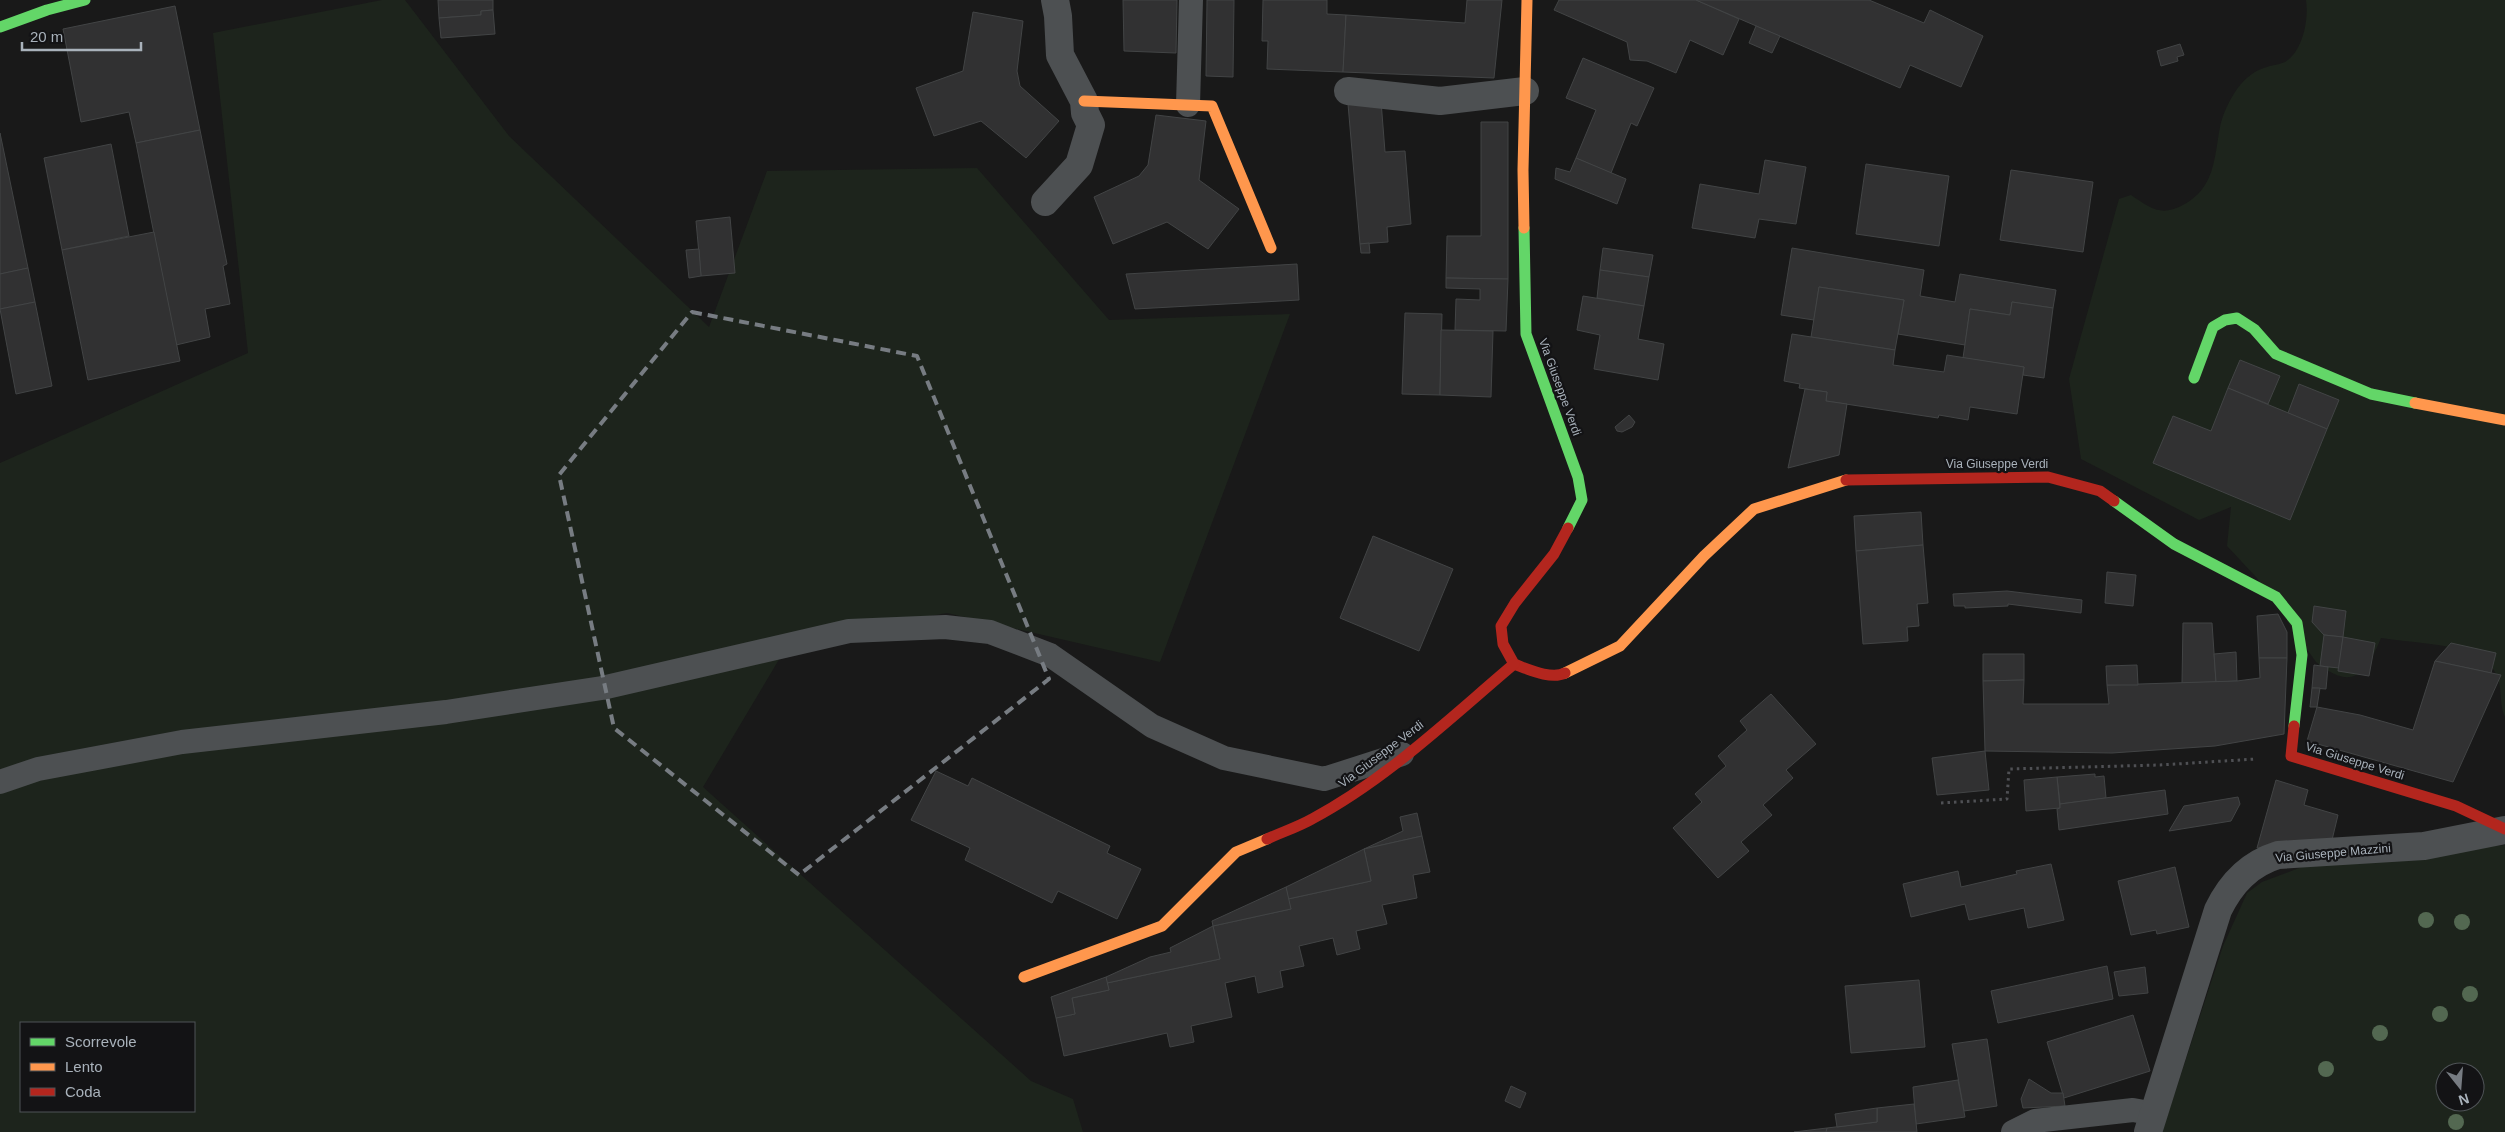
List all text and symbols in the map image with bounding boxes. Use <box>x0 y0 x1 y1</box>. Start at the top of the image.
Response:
scale bar <box>22 20 141 52</box>
text: 20 m <box>30 28 63 45</box>
street label: Via Giuseppe Verdi <box>1536 336 1584 438</box>
street label: Via Giuseppe Verdi <box>1946 457 2048 471</box>
street label: Via Giuseppe Verdi <box>1336 718 1426 790</box>
street label: Via Giuseppe Verdi <box>2304 739 2406 783</box>
street label: Via Giuseppe Mazzini <box>2275 841 2391 865</box>
legend <box>20 1022 195 1112</box>
text: Scorrevole <box>65 1033 137 1050</box>
text: Lento <box>65 1058 103 1075</box>
north arrow <box>2435 1062 2485 1112</box>
text: Coda <box>65 1083 102 1100</box>
text: N <box>2457 1090 2471 1109</box>

